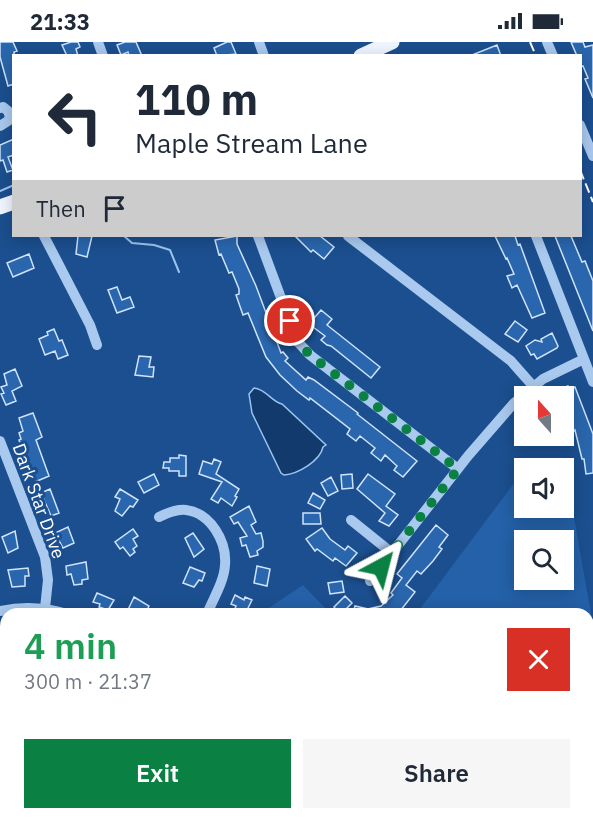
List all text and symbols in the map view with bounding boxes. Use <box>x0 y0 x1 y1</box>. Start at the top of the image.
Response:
text: 21:33 <box>30 7 90 36</box>
text: 110 m <box>135 72 258 127</box>
icon: left <box>36 78 114 156</box>
text: Maple Stream Lane <box>135 125 368 160</box>
icon: arrive <box>98 192 131 225</box>
text: Then <box>36 194 86 223</box>
pin <box>264 295 315 346</box>
icon: arrive <box>273 304 306 337</box>
north arrow <box>514 386 574 446</box>
map controls <box>514 386 574 590</box>
street label: Dark Star Drive <box>7 440 71 562</box>
button: sound <box>514 458 574 518</box>
button: search <box>514 530 574 590</box>
position arrow <box>349 535 413 599</box>
text: 4 min <box>24 622 117 669</box>
button: close <box>507 628 570 691</box>
text: 300 m · 21:37 <box>24 668 152 695</box>
button: Exit <box>24 739 291 808</box>
button: Share <box>303 739 570 808</box>

